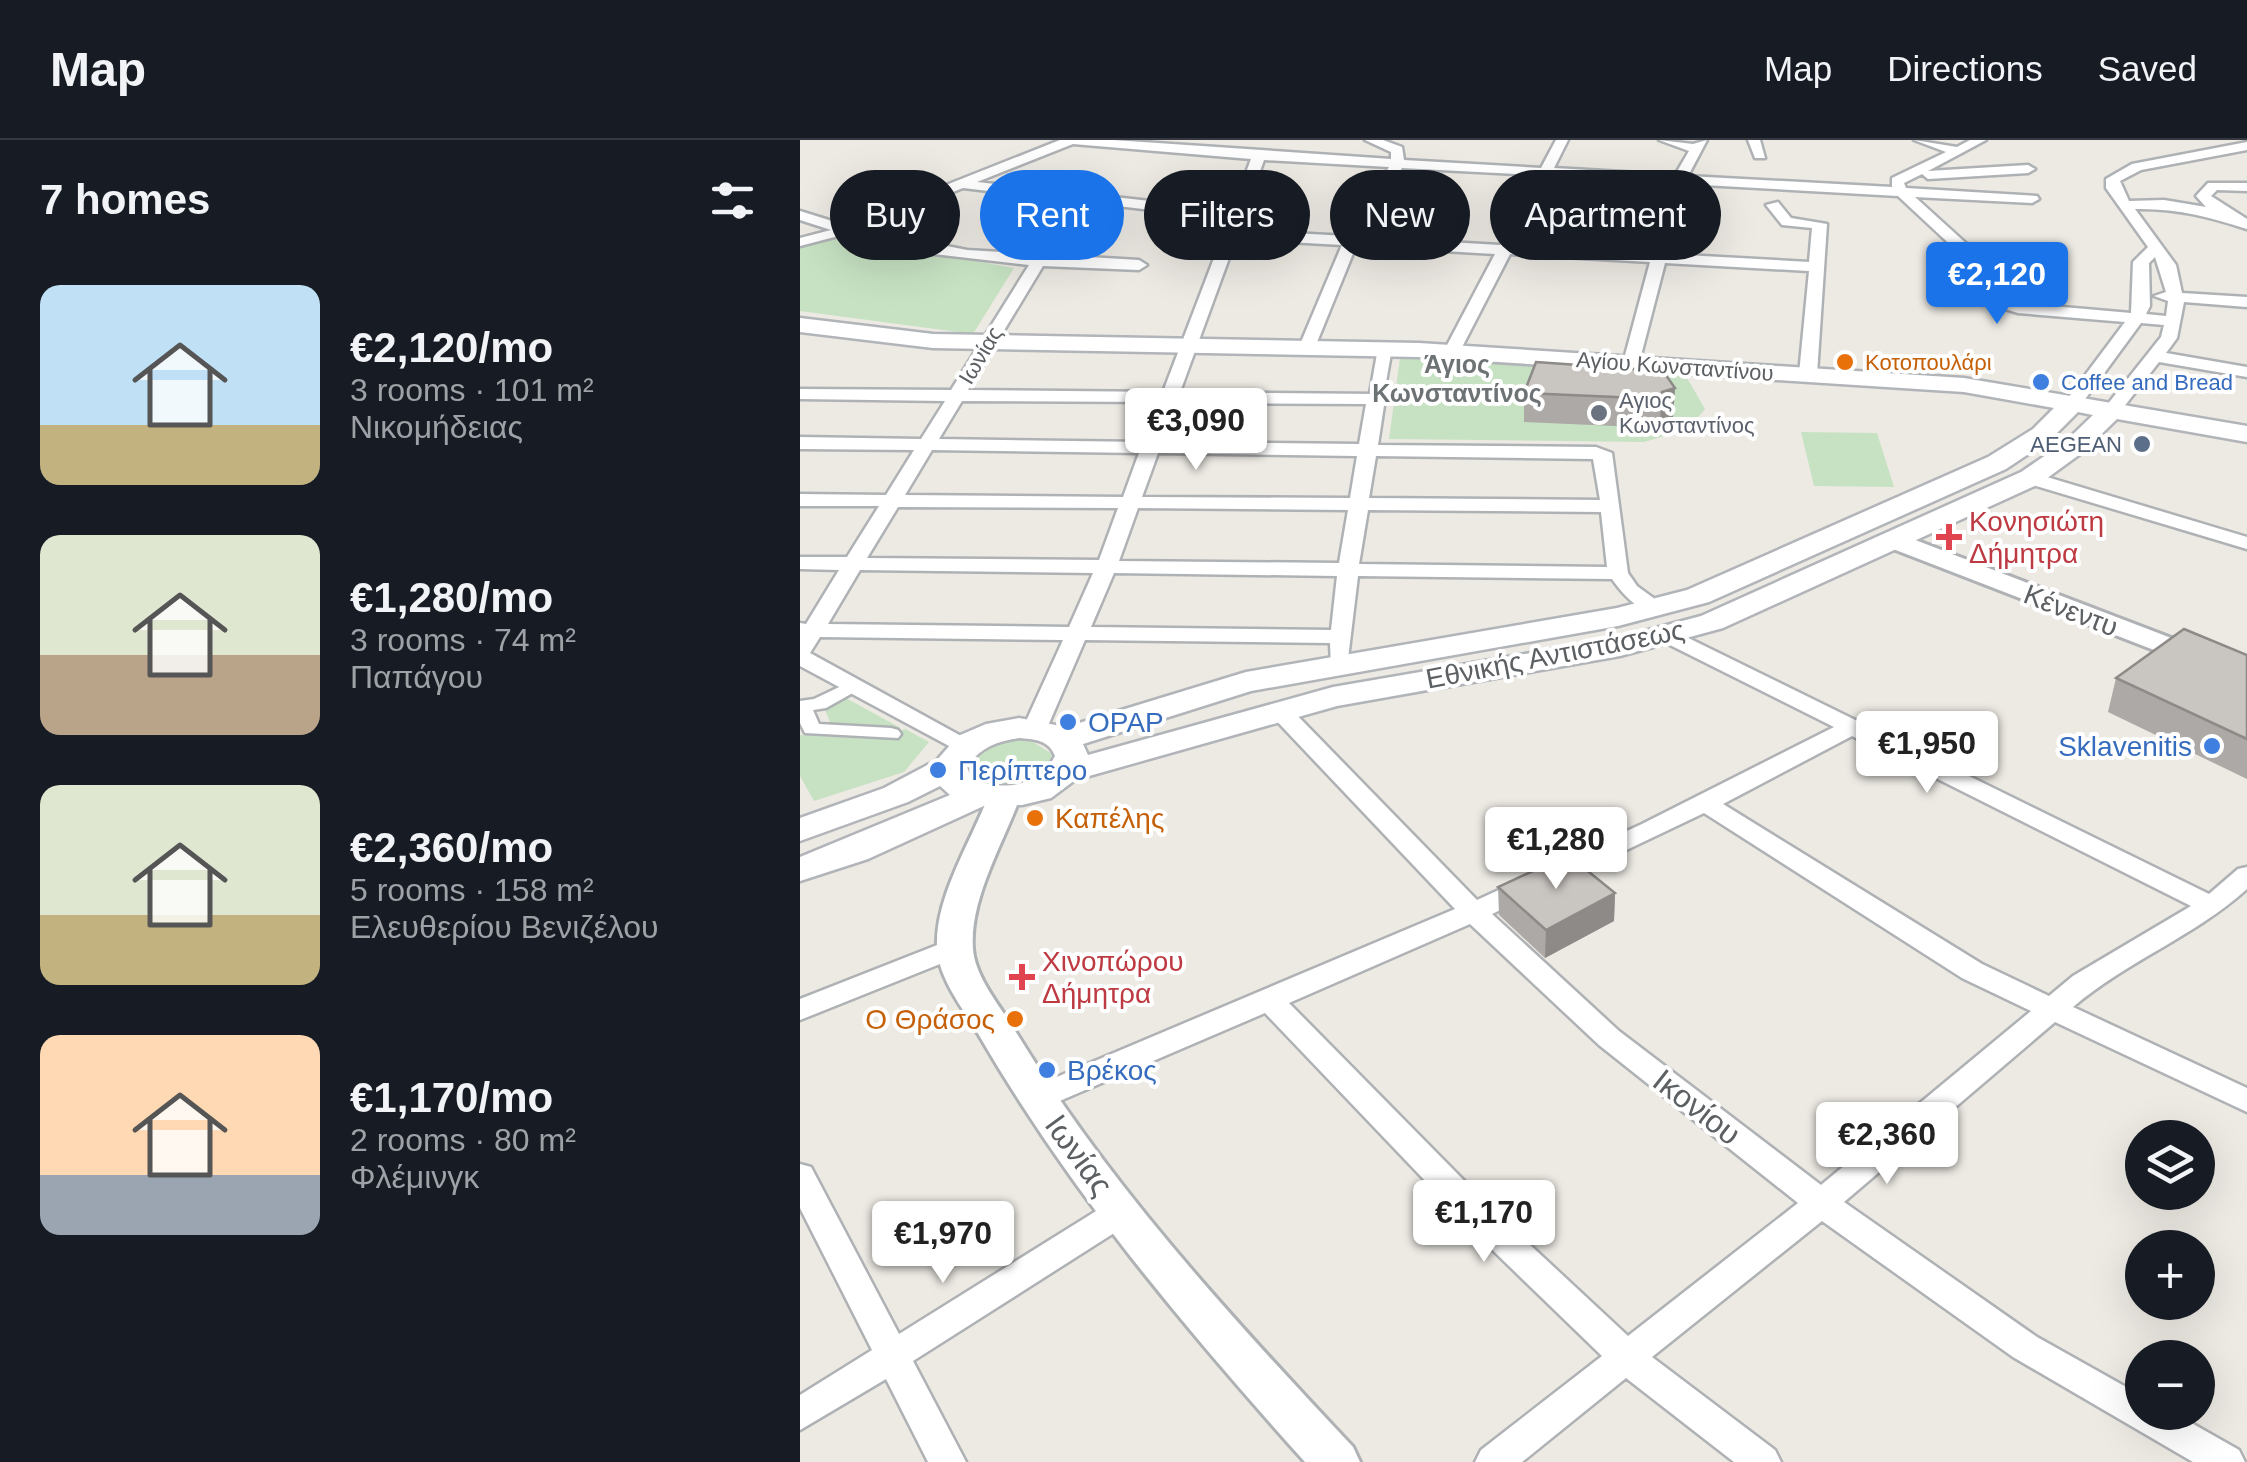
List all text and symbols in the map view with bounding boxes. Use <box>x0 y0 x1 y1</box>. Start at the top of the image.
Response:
text: Map <box>50 43 146 96</box>
text: Map <box>1764 49 1832 88</box>
text: Directions <box>1887 49 2043 88</box>
text: Saved <box>2098 49 2197 88</box>
chip: Buy <box>830 170 960 260</box>
chip: Rent <box>980 170 1124 260</box>
chip: Filters <box>1144 170 1310 260</box>
chip: New <box>1330 170 1470 260</box>
chip: Apartment <box>1490 170 1721 260</box>
icon: filters <box>705 173 760 228</box>
text: 7 homes <box>40 176 210 223</box>
pin: €2,120 <box>1916 242 2078 327</box>
text: €2,120 <box>1948 256 2046 292</box>
street label: Ιωνίας <box>954 322 1007 388</box>
text: €2,120/mo <box>350 324 553 371</box>
icon: home <box>120 325 240 445</box>
street label: Αγίου Κωνσταντίνου <box>1576 347 1774 386</box>
district label: Άγιος Κωνσταντίνος <box>1372 350 1542 408</box>
place label: Κοτοπουλάρι <box>1865 350 1992 375</box>
marker: Κοτοπουλάρι <box>1834 351 1856 373</box>
place label: Coffee and Bread <box>2061 370 2233 395</box>
marker: Coffee and Bread <box>2030 371 2052 393</box>
text: 3 rooms · 101 m² <box>350 372 594 408</box>
pin: €3,090 <box>1115 388 1277 473</box>
place label: Αγιος Κωνσταντίνος <box>1619 388 1755 438</box>
text: €3,090 <box>1147 402 1245 438</box>
marker: Αγιος Κωνσταντίνος <box>1588 402 1610 424</box>
text: Νικομήδειας <box>350 409 523 445</box>
place label: AEGEAN <box>2030 432 2122 457</box>
marker: AEGEAN <box>2131 433 2153 455</box>
place label: Κονησιώτη Δήμητρα <box>1969 506 2104 569</box>
marker: Κονησιώτη Δήμητρα <box>1938 526 1960 548</box>
text: €1,280/mo <box>350 574 553 621</box>
icon: home <box>120 575 240 695</box>
street label: Κένεντυ <box>2020 578 2122 643</box>
street label: Εθνικής Αντιστάσεως <box>1423 614 1687 695</box>
text: 3 rooms · 74 m² <box>350 622 576 658</box>
text: Παπάγου <box>350 659 483 695</box>
place label: OPAP <box>1088 707 1164 738</box>
marker: OPAP <box>1057 711 1079 733</box>
pin: €1,950 <box>1846 711 2008 796</box>
text: €1,950 <box>1878 725 1976 761</box>
place label: Sklavenitis <box>2058 731 2192 762</box>
marker: Sklavenitis <box>2201 735 2223 757</box>
place label: Περίπτερο <box>958 755 1087 786</box>
marker: Περίπτερο <box>927 759 949 781</box>
place label: Καπέλης <box>1055 803 1164 834</box>
marker: Καπέλης <box>1024 807 1046 829</box>
pin: €1,280 <box>1475 807 1637 892</box>
text: €1,280 <box>1507 821 1605 857</box>
text: €2,360/mo <box>350 824 553 871</box>
icon: home <box>120 825 240 945</box>
text: 5 rooms · 158 m² <box>350 872 594 908</box>
text: Ελευθερίου Βενιζέλου <box>350 909 659 945</box>
place label: Χινοπώρου Δήμητρα <box>1042 946 1184 1009</box>
marker: Χινοπώρου Δήμητρα <box>1011 966 1033 988</box>
place label: Ο Θράσος <box>865 1004 995 1035</box>
marker: Ο Θράσος <box>1004 1008 1026 1030</box>
place label: Βρέκος <box>1067 1055 1157 1086</box>
marker: Βρέκος <box>1036 1059 1058 1081</box>
street label: Ικονίου <box>1646 1062 1748 1152</box>
text: €1,170/mo <box>350 1074 553 1121</box>
icon: home <box>120 1075 240 1195</box>
pin: €2,360 <box>1806 1102 1968 1187</box>
street label: Ιωνίας <box>1038 1108 1120 1202</box>
text: €2,360 <box>1838 1116 1936 1152</box>
map controls <box>2125 1120 2215 1430</box>
button: layers <box>2125 1120 2215 1210</box>
text: 2 rooms · 80 m² <box>350 1122 576 1158</box>
text: Φλέμινγκ <box>350 1159 479 1195</box>
pin: €1,170 <box>1403 1180 1565 1265</box>
text: €1,170 <box>1435 1194 1533 1230</box>
pin: €1,970 <box>862 1201 1024 1286</box>
text: €1,970 <box>894 1215 992 1251</box>
button: + <box>2125 1230 2215 1320</box>
button: − <box>2125 1340 2215 1430</box>

